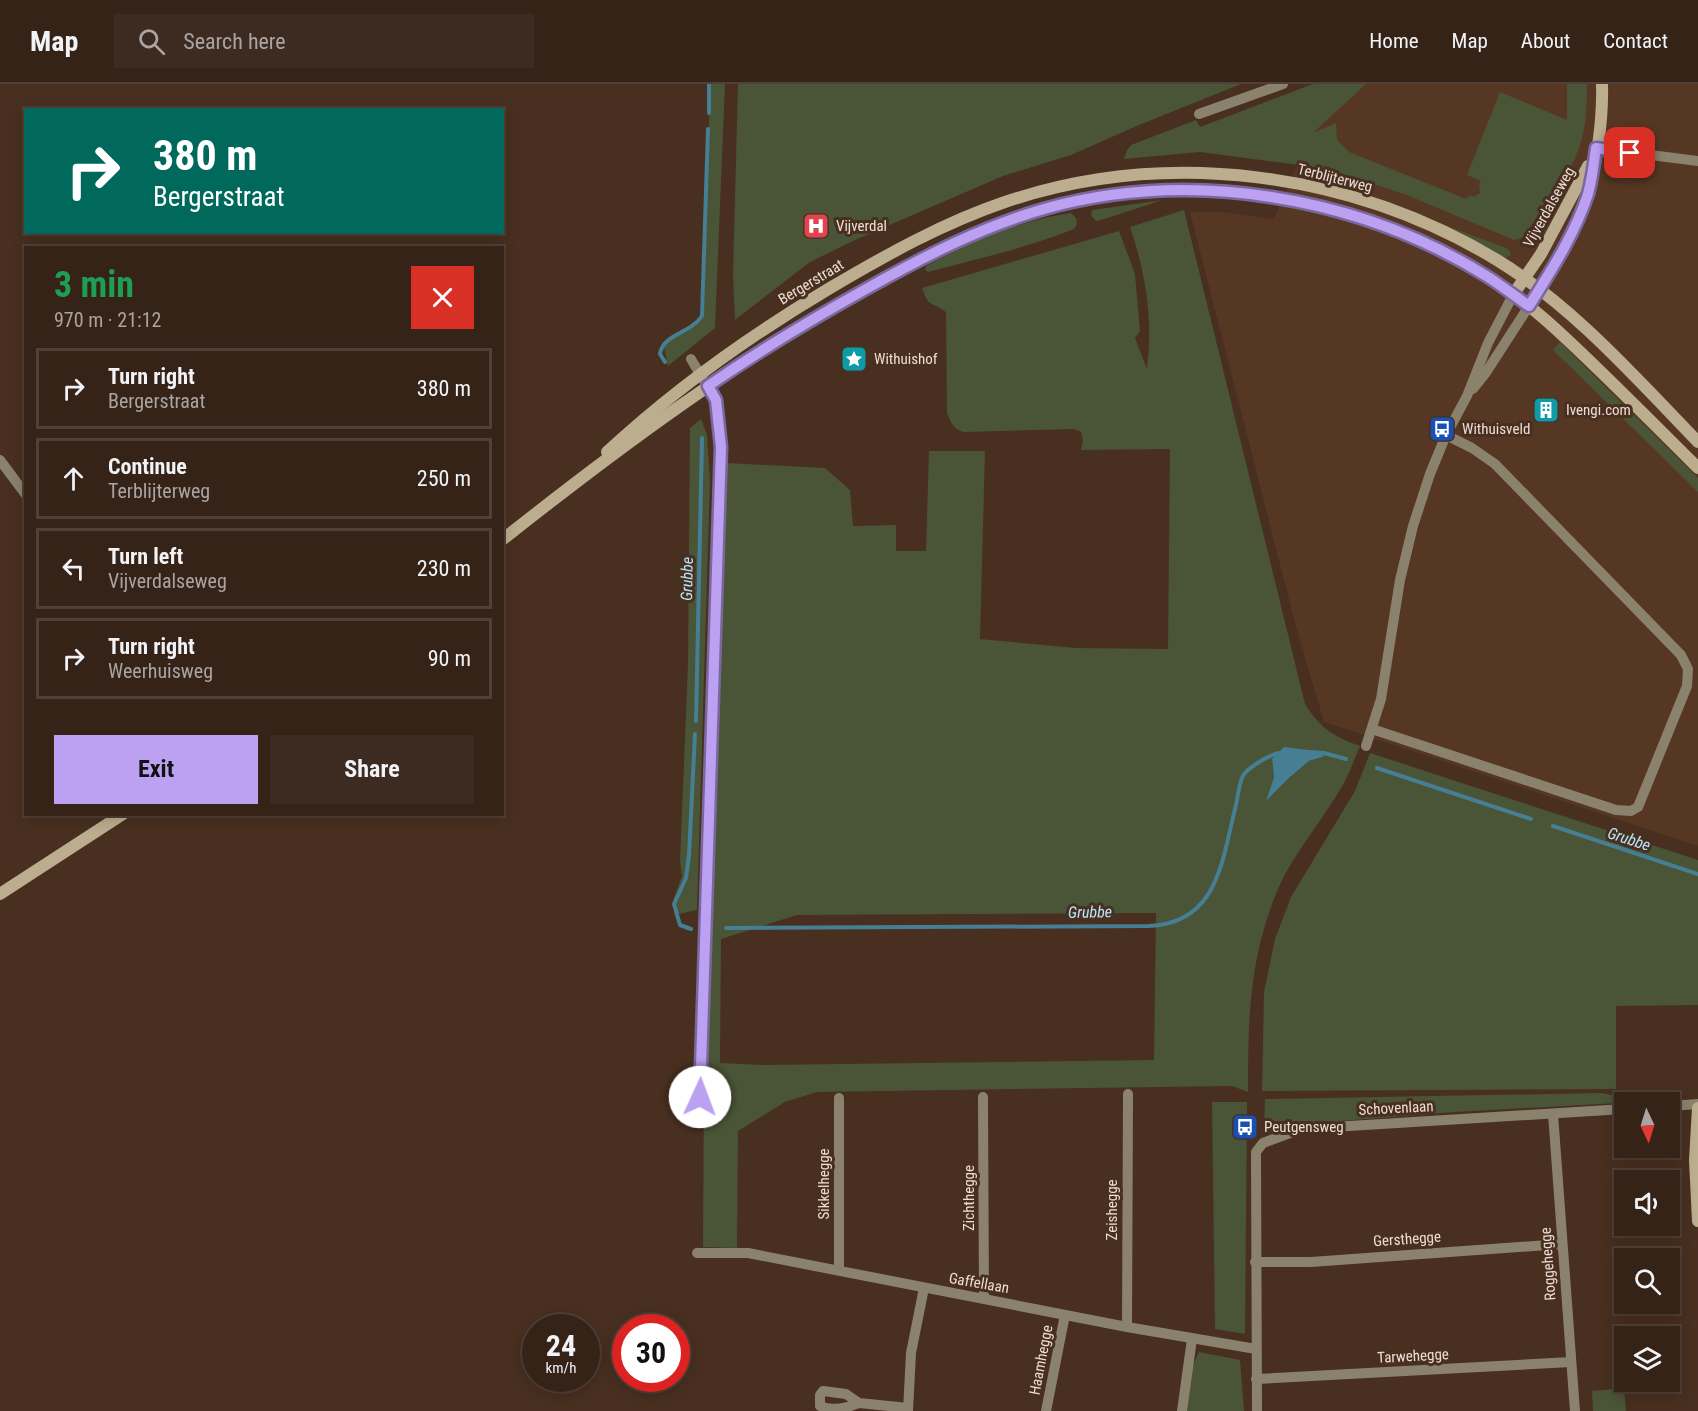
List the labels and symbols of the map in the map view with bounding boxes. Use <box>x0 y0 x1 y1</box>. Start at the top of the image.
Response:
pin <box>1604 127 1655 178</box>
street label: Terblijterweg <box>1296 160 1374 196</box>
street label: Vijverdalseweg <box>1520 164 1578 250</box>
hospital icon: Vijverdal <box>801 211 831 241</box>
place label: Vijverdal <box>836 217 887 235</box>
street label: Bergerstraat <box>775 255 847 309</box>
place icon: Withuishof <box>839 344 869 374</box>
place label: Withuishof <box>874 350 938 368</box>
building icon: Ivengi.com <box>1531 395 1561 425</box>
place label: Ivengi.com <box>1566 401 1631 419</box>
bus stop icon: Withuisveld <box>1427 414 1457 444</box>
place label: Withuisveld <box>1462 420 1530 438</box>
water label: Grubbe <box>677 557 697 601</box>
water label: Grubbe <box>1605 823 1653 855</box>
water label: Grubbe <box>1068 902 1112 922</box>
position arrow <box>668 1065 732 1129</box>
north arrow <box>1614 1092 1680 1158</box>
street label: Schovenlaan <box>1358 1097 1434 1119</box>
bus stop icon: Peutgensweg <box>1230 1112 1260 1142</box>
place label: Peutgensweg <box>1264 1118 1344 1136</box>
street label: Sikkelhegge <box>815 1148 833 1220</box>
street label: Zichthegge <box>960 1165 978 1231</box>
street label: Zeishegge <box>1103 1179 1121 1241</box>
street label: Roggehegge <box>1536 1227 1560 1301</box>
street label: Gersthegge <box>1373 1228 1441 1250</box>
street label: Gaffellaan <box>947 1269 1011 1297</box>
speed limit sign: 30 <box>612 1314 690 1392</box>
street label: Haamhegge <box>1025 1323 1057 1397</box>
street label: Tarwehegge <box>1377 1345 1449 1367</box>

